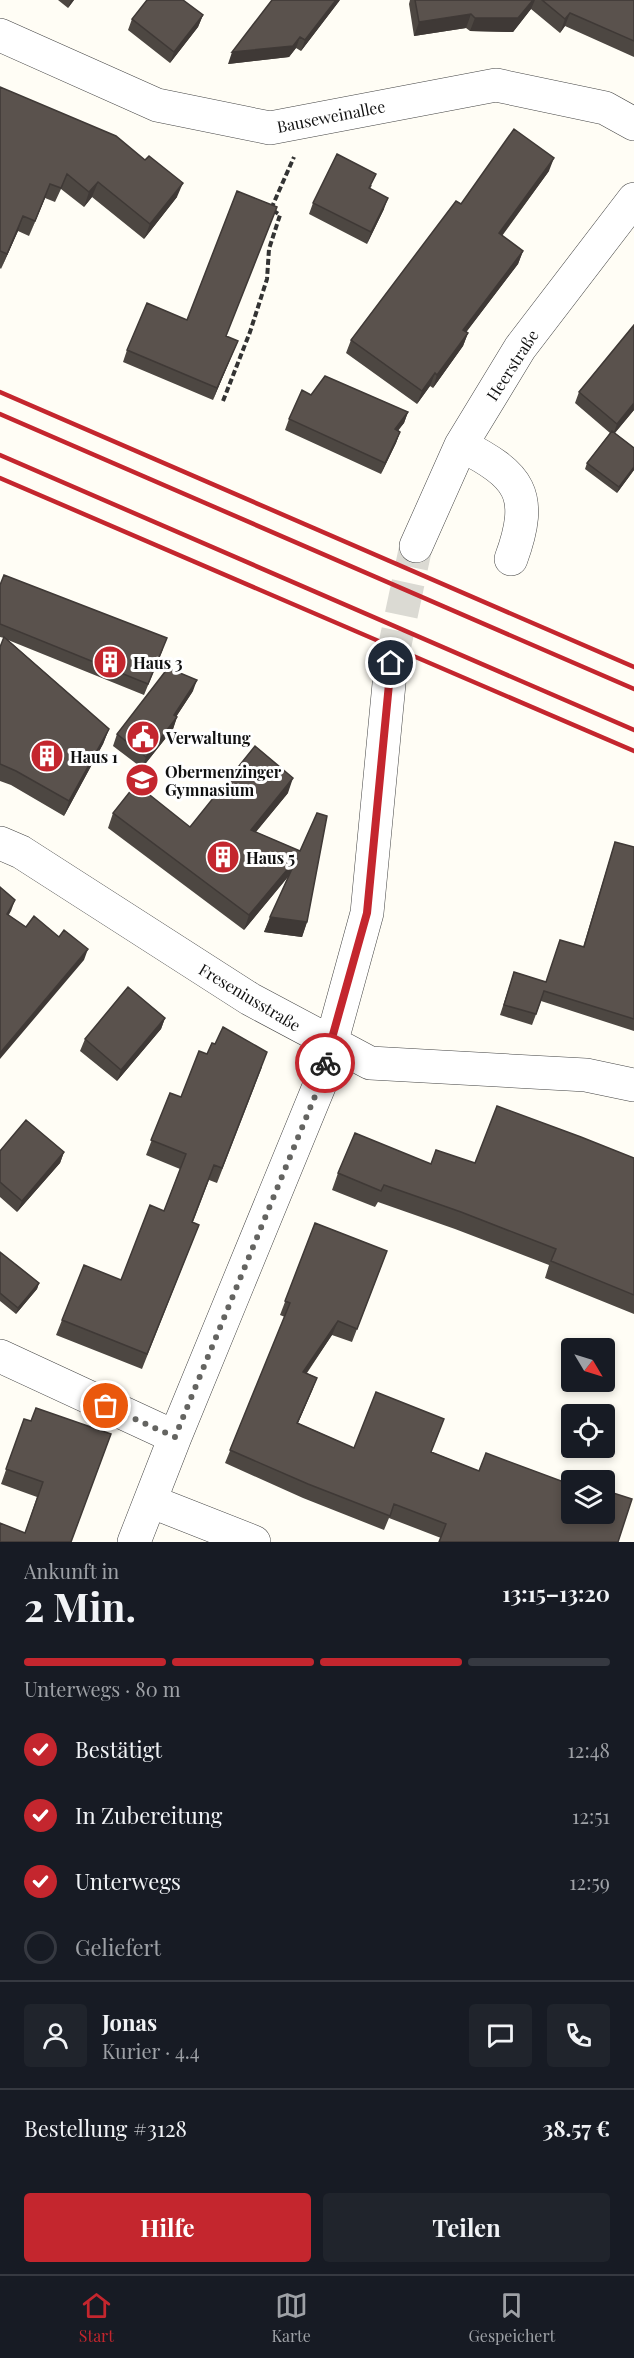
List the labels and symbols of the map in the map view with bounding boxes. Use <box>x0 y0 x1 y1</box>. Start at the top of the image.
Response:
street label: Bauseweinallee <box>275 95 387 137</box>
street label: Heerstraße <box>481 326 543 404</box>
pin <box>365 637 416 688</box>
building icon: Haus 3 <box>92 644 128 680</box>
place label: Haus 3 <box>133 652 183 673</box>
public building icon: Verwaltung <box>125 719 161 755</box>
place label: Verwaltung <box>165 727 251 748</box>
building icon: Haus 1 <box>29 738 65 774</box>
place label: Haus 1 <box>70 746 118 767</box>
place label: Obermenzinger Gymnasium <box>165 761 282 800</box>
school or university icon: Obermenzinger Gymnasium <box>124 762 160 798</box>
building icon: Haus 5 <box>205 839 241 875</box>
place label: Haus 5 <box>246 847 295 868</box>
street label: Freseniusstraße <box>195 958 305 1036</box>
courier <box>295 1033 355 1093</box>
north arrow <box>561 1338 615 1392</box>
pin <box>80 1380 131 1431</box>

